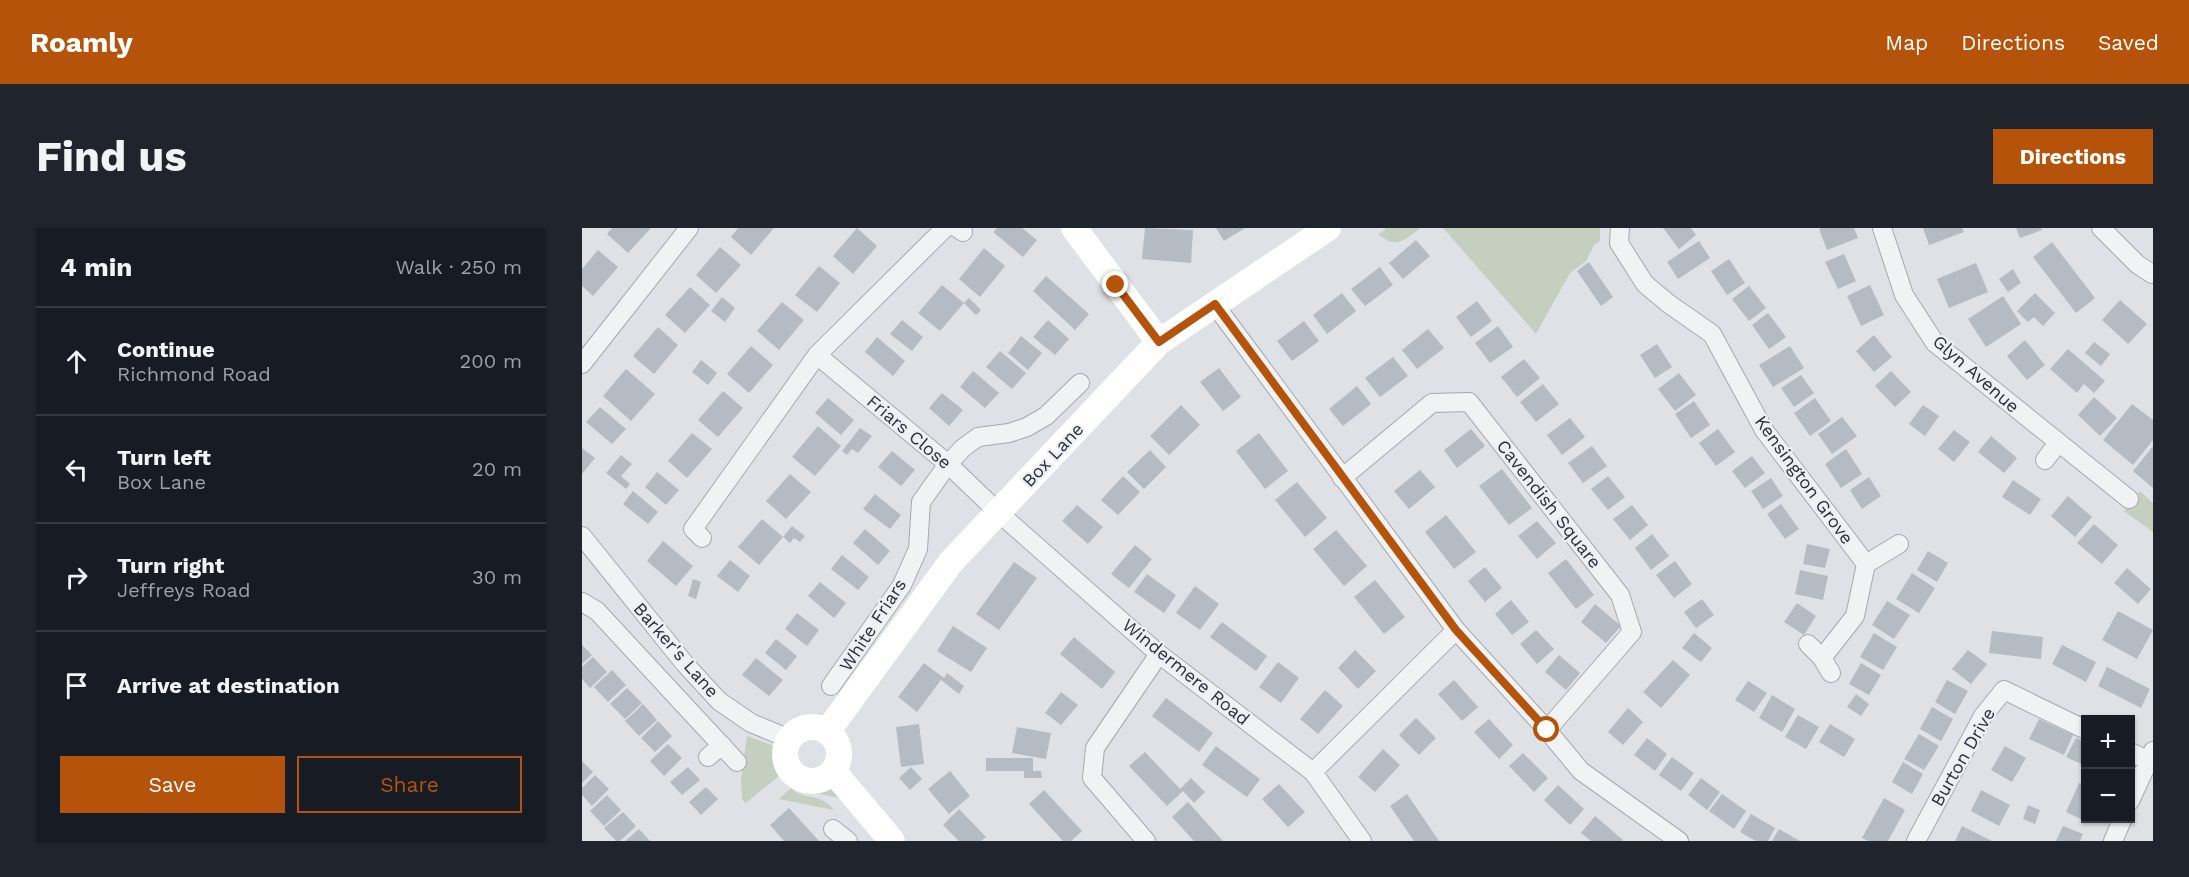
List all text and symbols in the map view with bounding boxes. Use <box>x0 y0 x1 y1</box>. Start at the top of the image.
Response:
text: Roamly <box>30 26 133 59</box>
text: Map <box>1885 30 1928 55</box>
text: Directions <box>1961 30 2065 55</box>
text: Saved <box>2098 30 2159 55</box>
button: Directions <box>1993 129 2153 184</box>
text: Find us <box>36 132 187 181</box>
text: 4 min <box>60 252 132 282</box>
text: Walk · 250 m <box>395 255 522 279</box>
route end <box>1102 271 1128 297</box>
street label: Glyn Avenue <box>1929 330 2024 417</box>
text: Continue <box>117 337 215 362</box>
icon: ahead <box>60 345 93 378</box>
text: 200 m <box>460 349 522 373</box>
text: Richmond Road <box>117 362 271 386</box>
street label: Friars Close <box>863 390 956 473</box>
street label: Kensington Grove <box>1751 411 1858 548</box>
street label: Box Lane <box>1018 418 1088 491</box>
street label: Cavendish Square <box>1493 435 1606 572</box>
text: Turn left <box>117 445 211 470</box>
icon: left <box>60 453 93 486</box>
text: 20 m <box>472 457 522 481</box>
text: Box Lane <box>117 470 206 494</box>
text: Turn right <box>117 553 224 578</box>
icon: right <box>60 561 93 594</box>
text: 30 m <box>472 565 522 589</box>
street label: White Friars <box>835 574 910 675</box>
text: Jeffreys Road <box>117 578 250 602</box>
street label: Barker's Lane <box>629 598 723 701</box>
street label: Windermere Road <box>1119 614 1254 729</box>
icon: arrive <box>60 669 93 702</box>
text: Arrive at destination <box>117 673 340 698</box>
street label: Burton Drive <box>1926 704 1999 810</box>
map controls <box>2081 715 2135 823</box>
button: + <box>2081 715 2135 769</box>
route start <box>1533 716 1559 742</box>
button: Save <box>60 756 285 813</box>
button: Share <box>297 756 522 813</box>
button: − <box>2081 769 2135 823</box>

